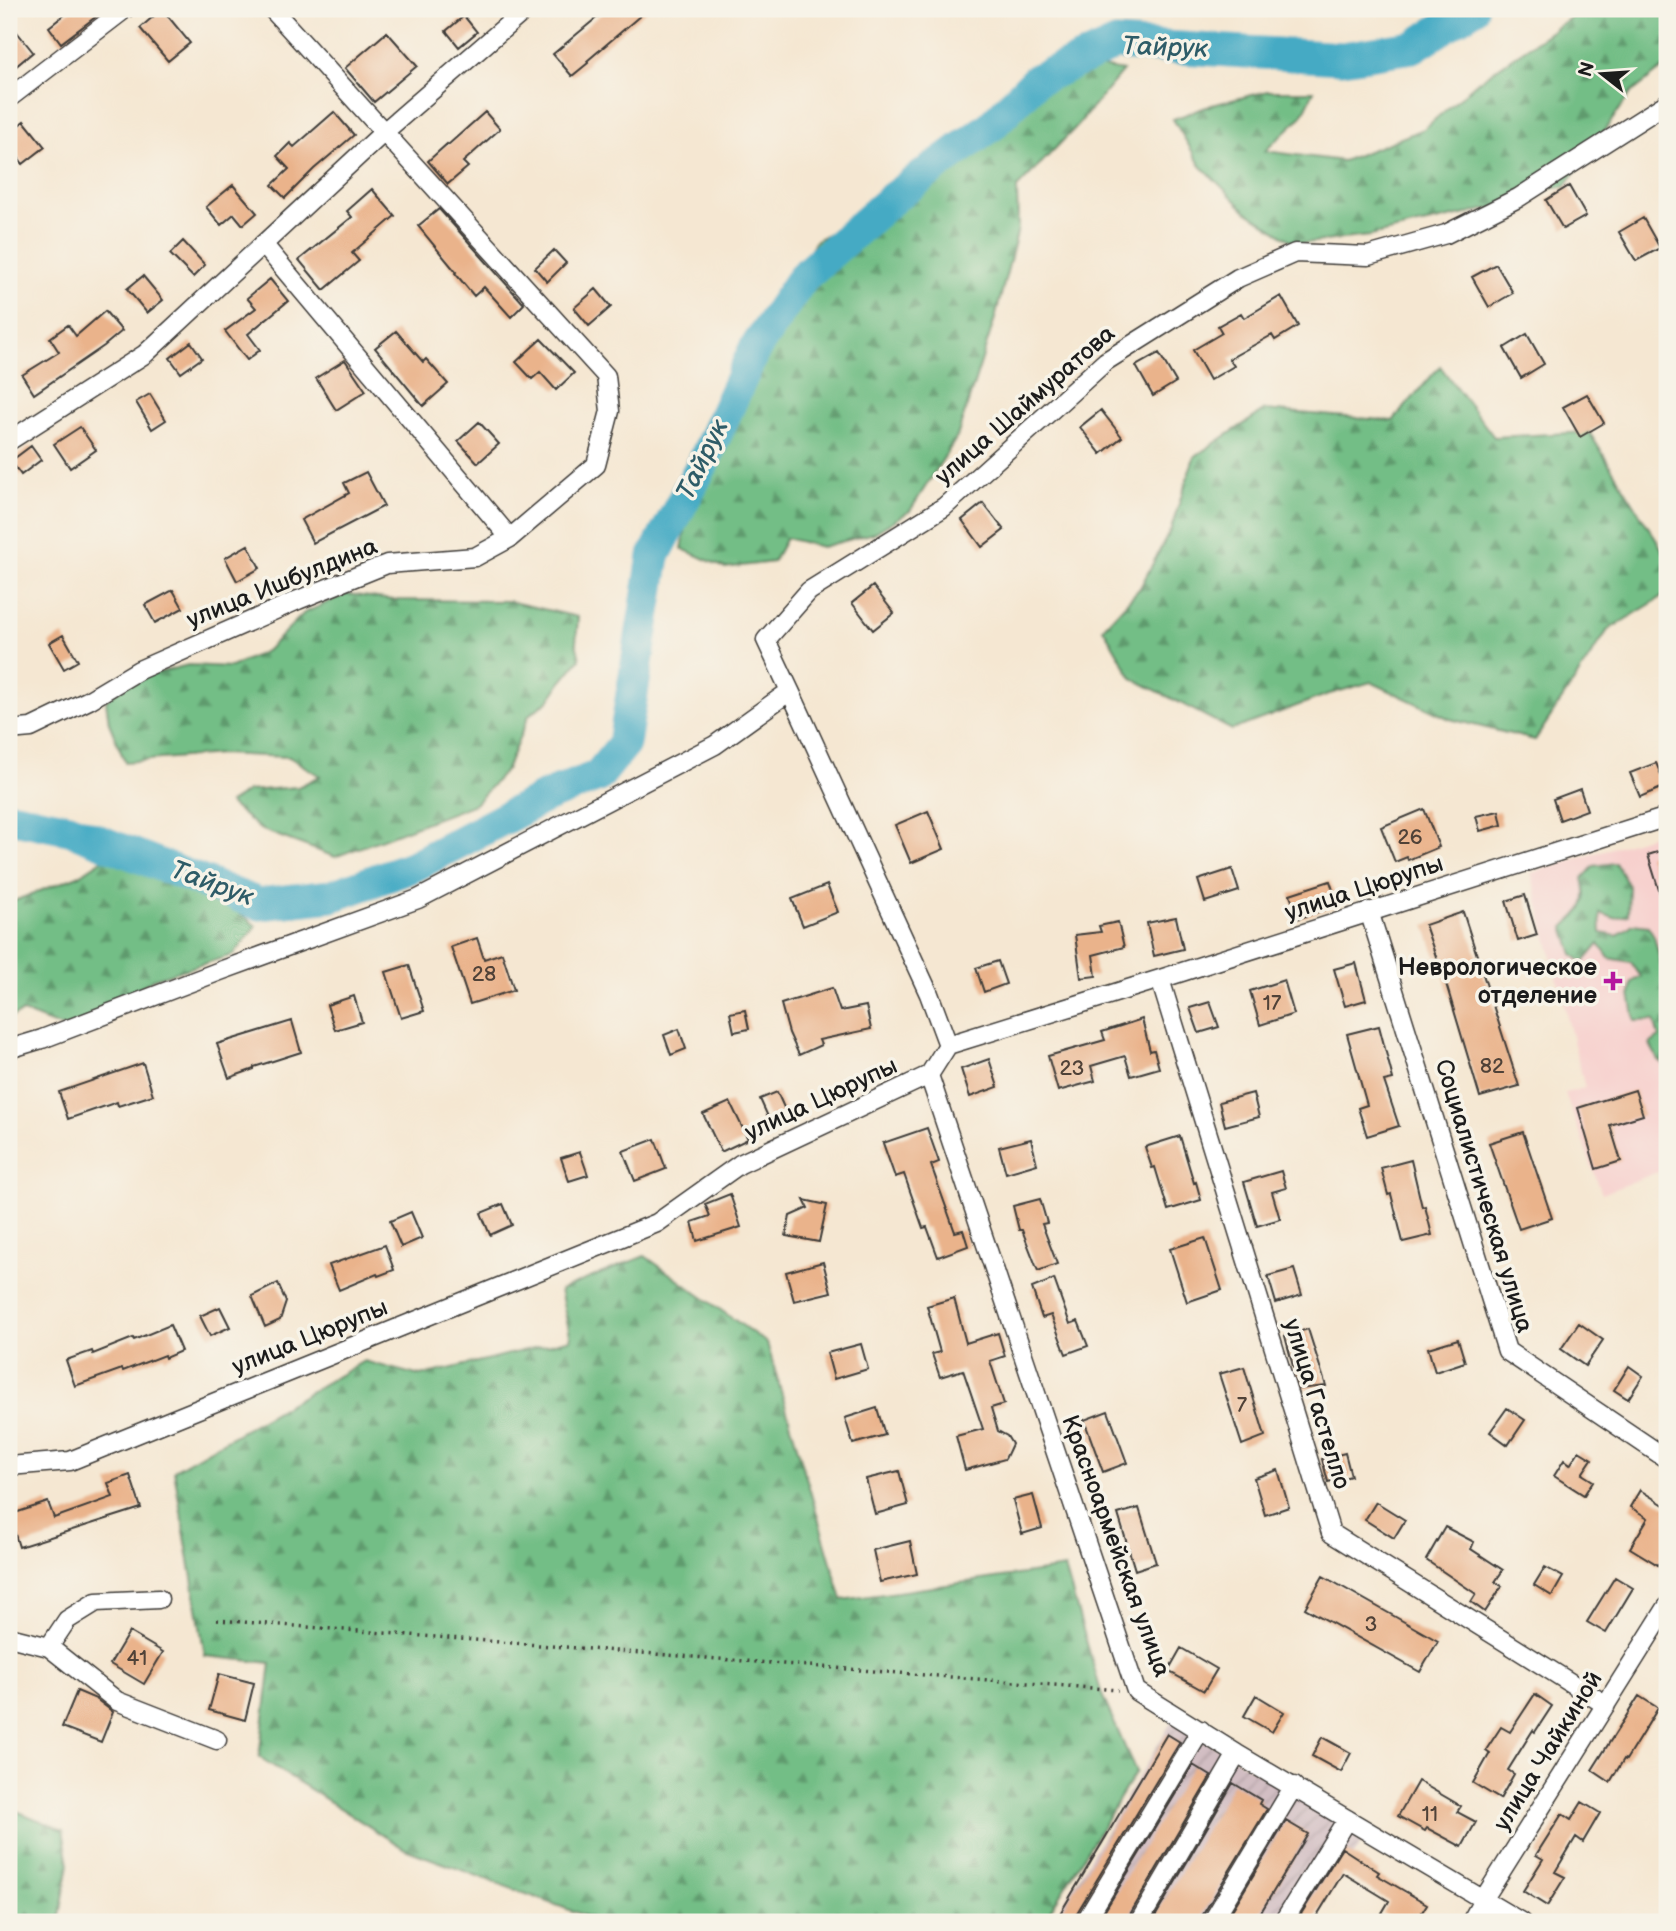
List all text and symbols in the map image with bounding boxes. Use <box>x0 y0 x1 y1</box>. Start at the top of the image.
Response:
water label: Тайрук <box>1122 31 1209 65</box>
north arrow <box>1568 38 1638 108</box>
text: N <box>1574 59 1600 80</box>
street label: улица Шаймуратова <box>929 319 1121 491</box>
water label: Тайрук <box>670 414 736 505</box>
street label: улица Ишбулдина <box>183 532 381 634</box>
house number: 26 <box>1397 825 1423 850</box>
street label: улица Цюрупы <box>1281 849 1447 927</box>
water label: Тайрук <box>166 855 258 913</box>
place label: Неврологическое отделение <box>1398 953 1597 1010</box>
house number: 28 <box>472 962 496 987</box>
marker: Неврологическое отделение <box>1603 971 1623 991</box>
house number: 17 <box>1263 991 1282 1016</box>
street label: улица Цюрупы <box>740 1051 902 1147</box>
house number: 82 <box>1480 1054 1505 1079</box>
house number: 23 <box>1060 1056 1084 1081</box>
street label: Социалистическая улица <box>1429 1056 1539 1336</box>
street label: улица Цюрупы <box>228 1293 392 1381</box>
street label: улица Гастелло <box>1277 1315 1357 1493</box>
house number: 7 <box>1237 1393 1248 1418</box>
street label: Красноармейская улица <box>1055 1411 1177 1681</box>
house number: 3 <box>1365 1612 1377 1637</box>
house number: 41 <box>127 1646 147 1671</box>
street label: улица Чайкиной <box>1487 1666 1609 1836</box>
house number: 11 <box>1422 1802 1438 1827</box>

